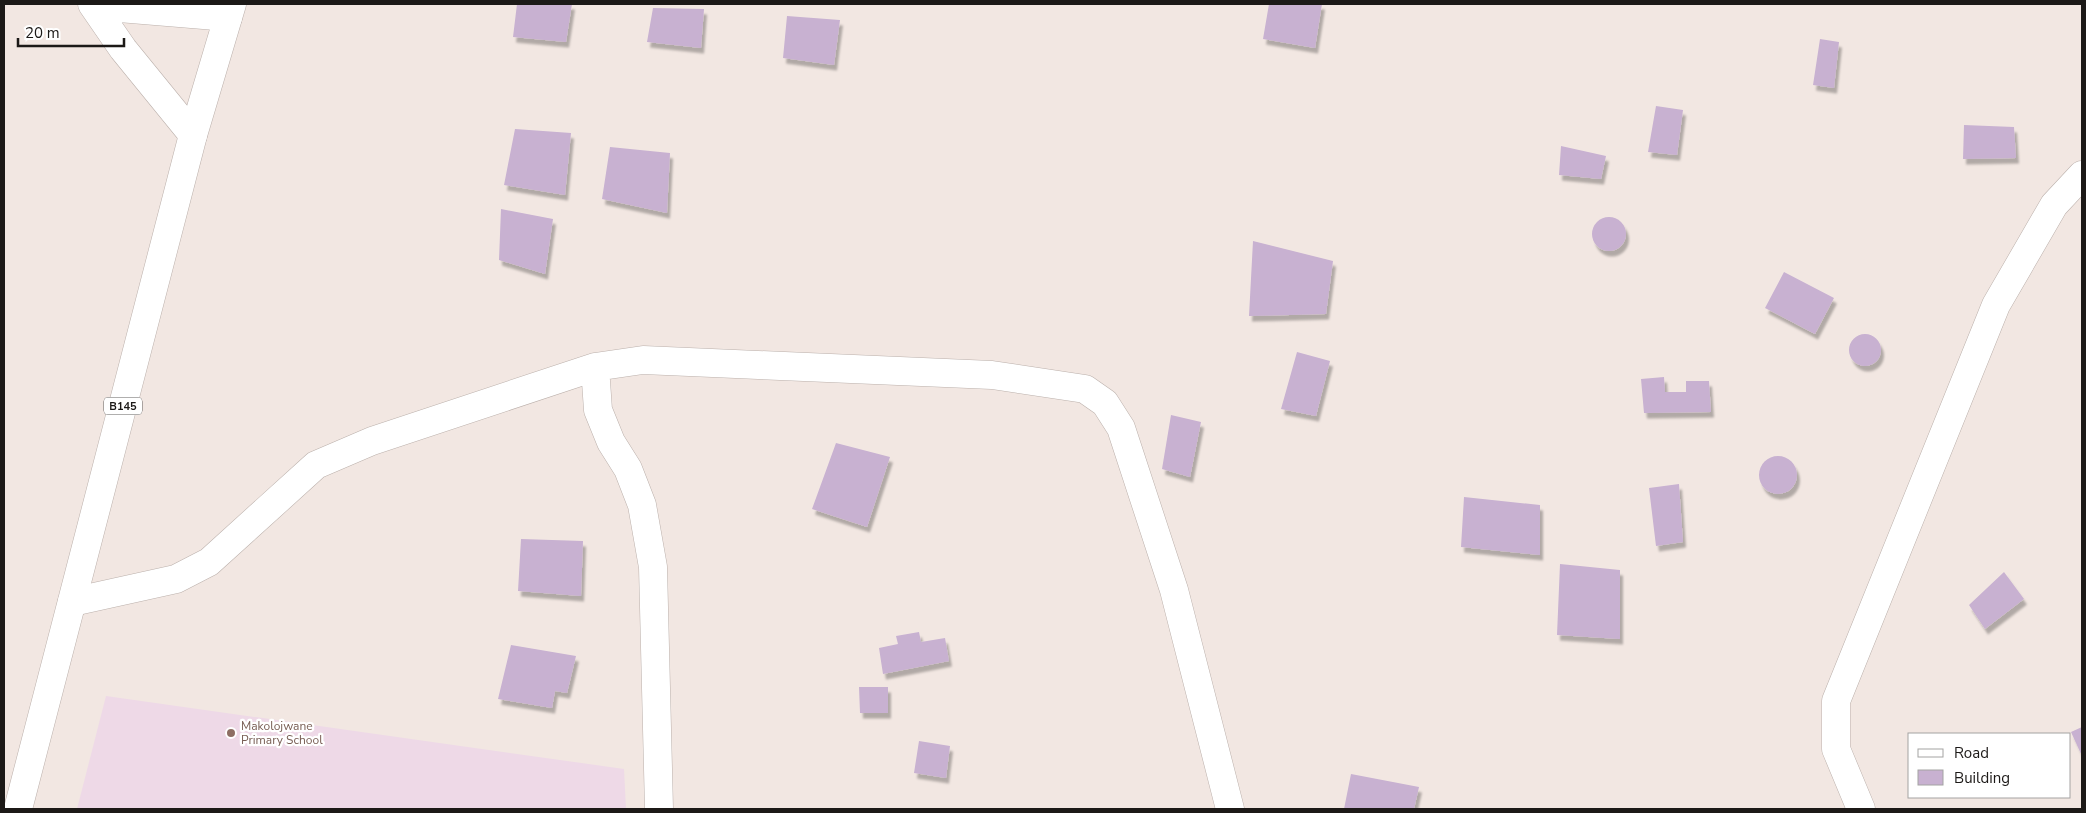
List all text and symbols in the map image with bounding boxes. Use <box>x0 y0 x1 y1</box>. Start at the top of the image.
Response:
scale bar <box>18 15 124 47</box>
text: 20 m <box>25 23 60 43</box>
road number: B145 <box>104 398 142 414</box>
place label: Makolojwane Primary School <box>241 718 323 748</box>
marker: Makolojwane Primary School <box>225 727 237 739</box>
legend <box>1908 733 2071 798</box>
text: Road <box>1954 743 1989 763</box>
text: Building <box>1954 768 2010 788</box>

